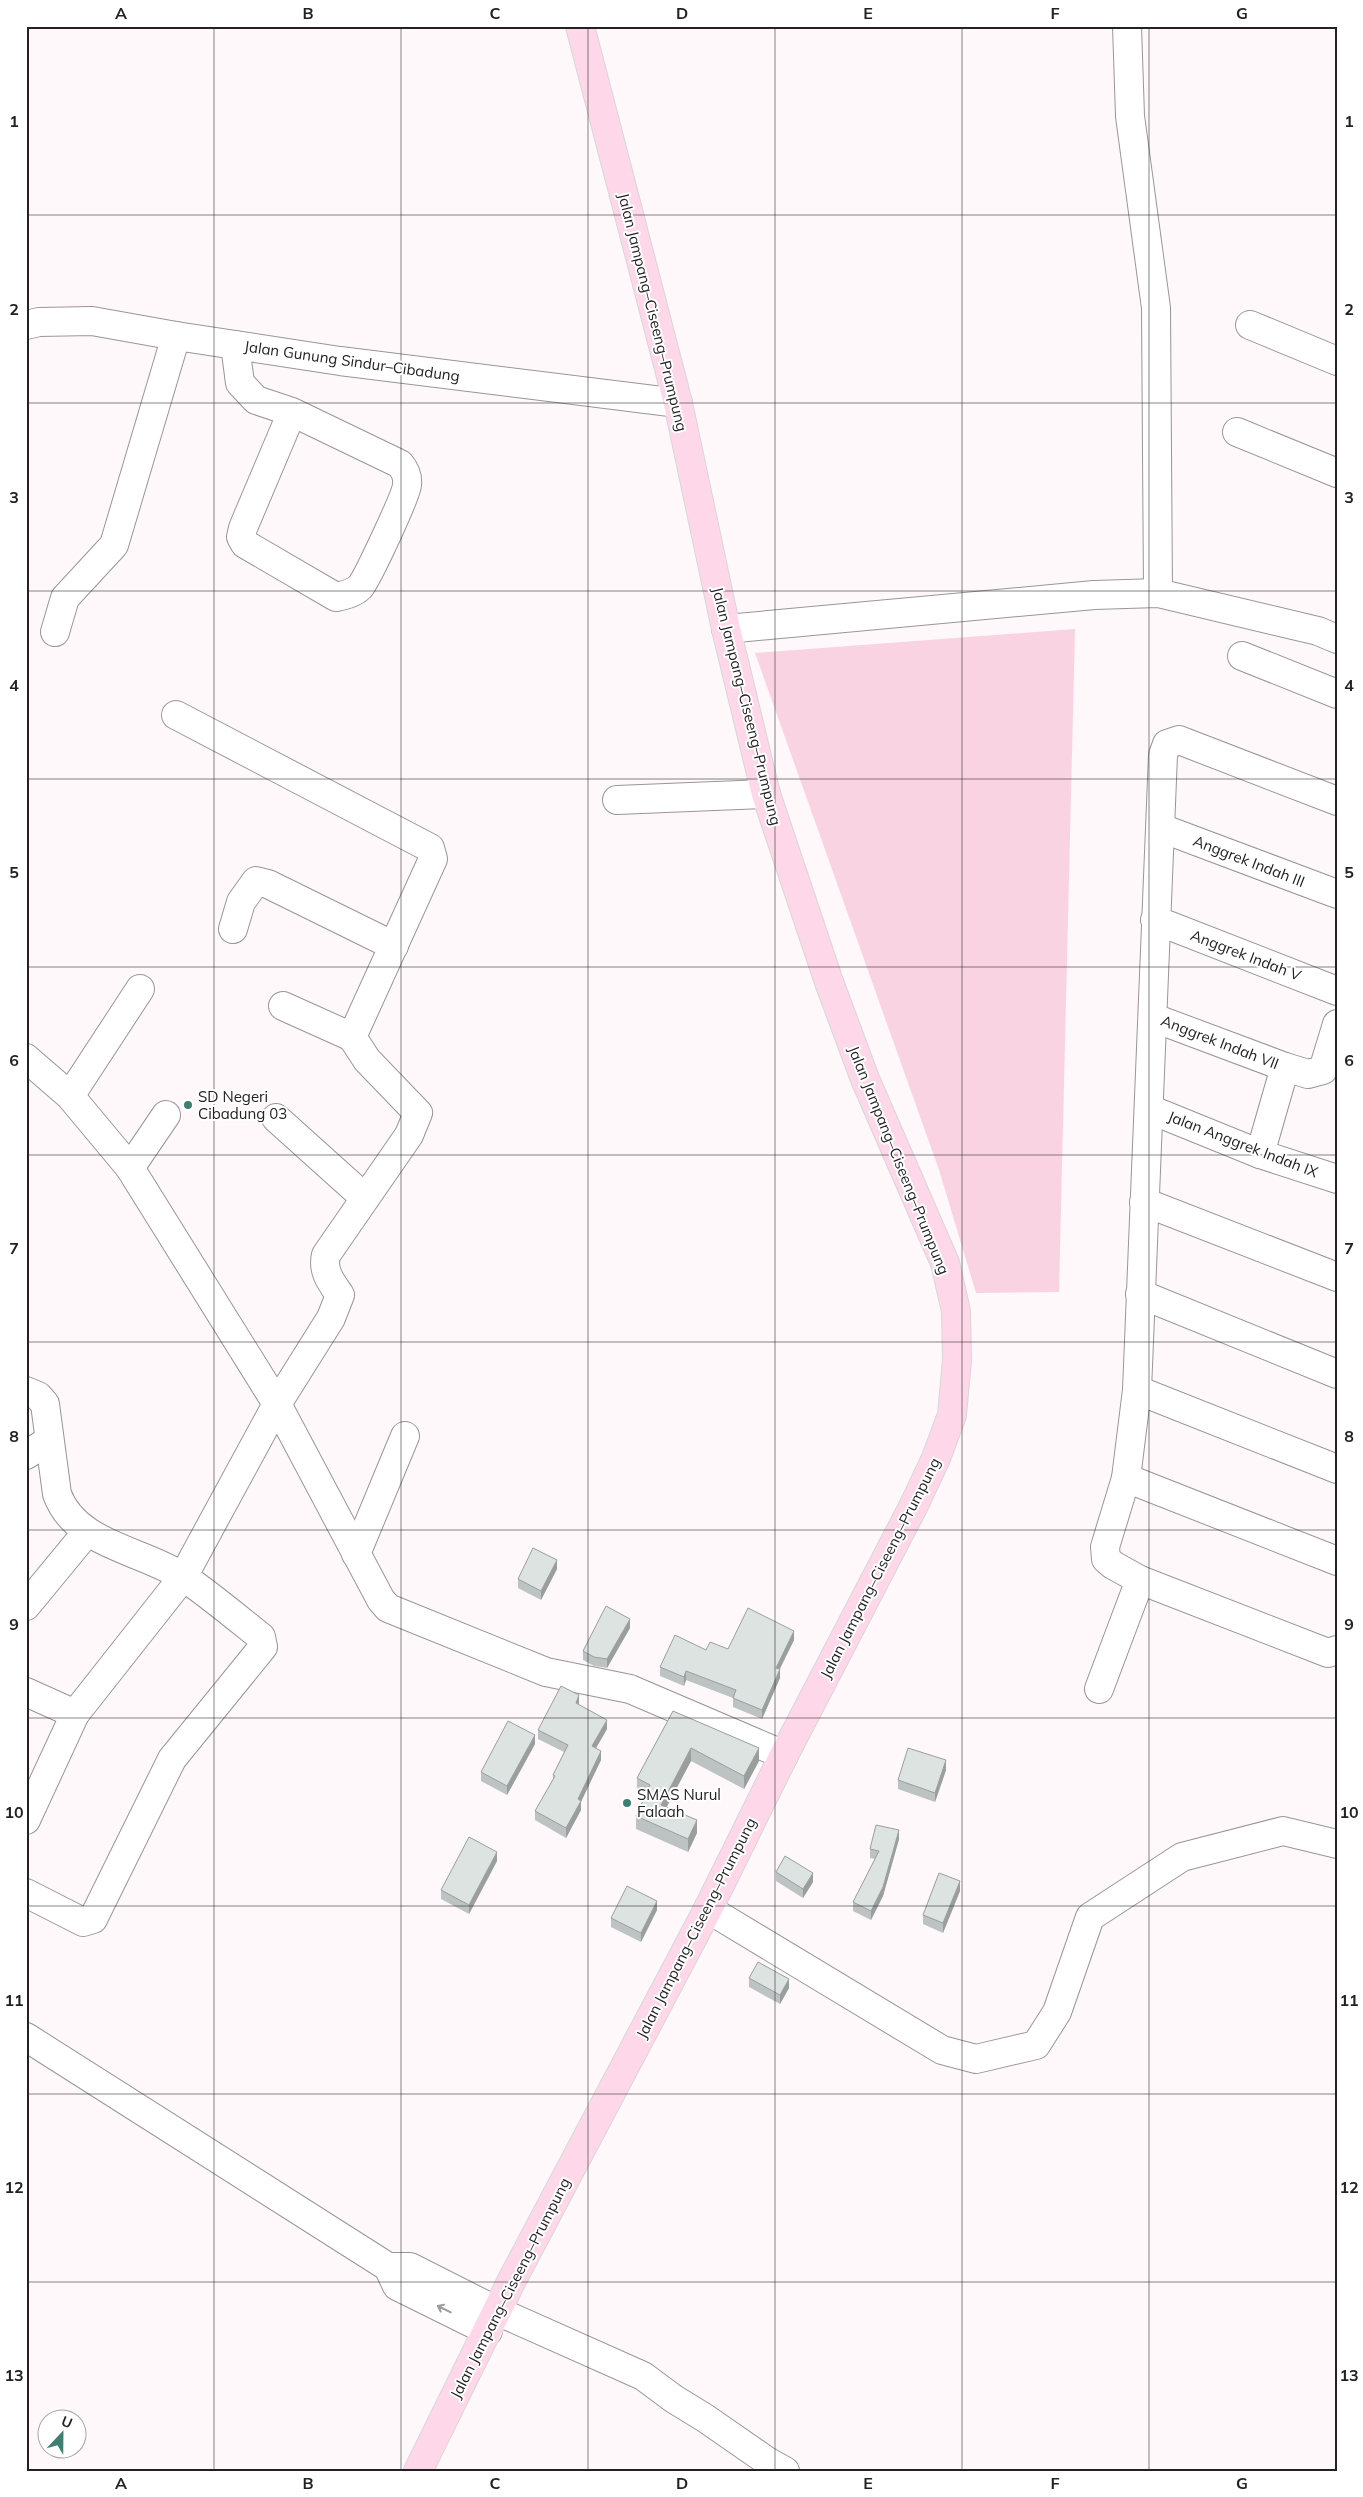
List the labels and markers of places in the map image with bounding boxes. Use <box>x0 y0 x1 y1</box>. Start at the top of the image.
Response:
place label: SD Negeri Cibadung 03 <box>198 1087 287 1123</box>
marker: SD Negeri Cibadung 03 <box>182 1099 194 1111</box>
place label: SMAS Nurul Falaah <box>637 1785 721 1821</box>
marker: SMAS Nurul Falaah <box>621 1797 633 1809</box>

